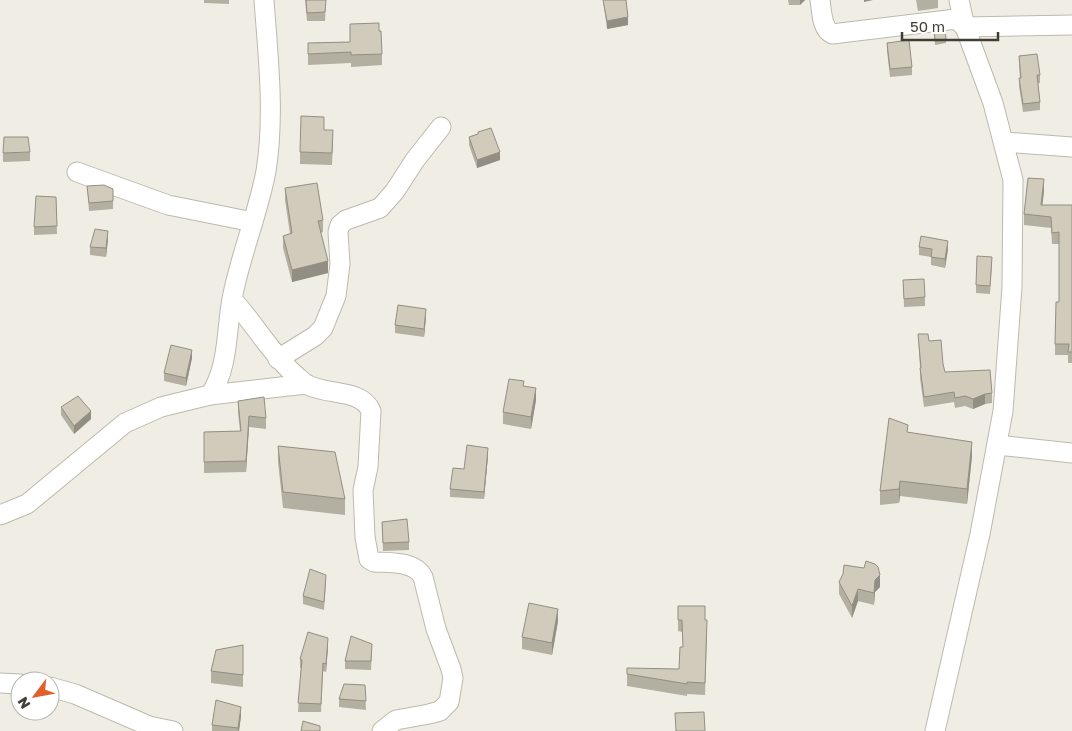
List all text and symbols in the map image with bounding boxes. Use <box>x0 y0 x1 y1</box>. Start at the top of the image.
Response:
scale bar <box>902 10 998 42</box>
text: 50 m <box>910 17 945 35</box>
north arrow <box>10 671 60 721</box>
text: N <box>14 694 34 712</box>

